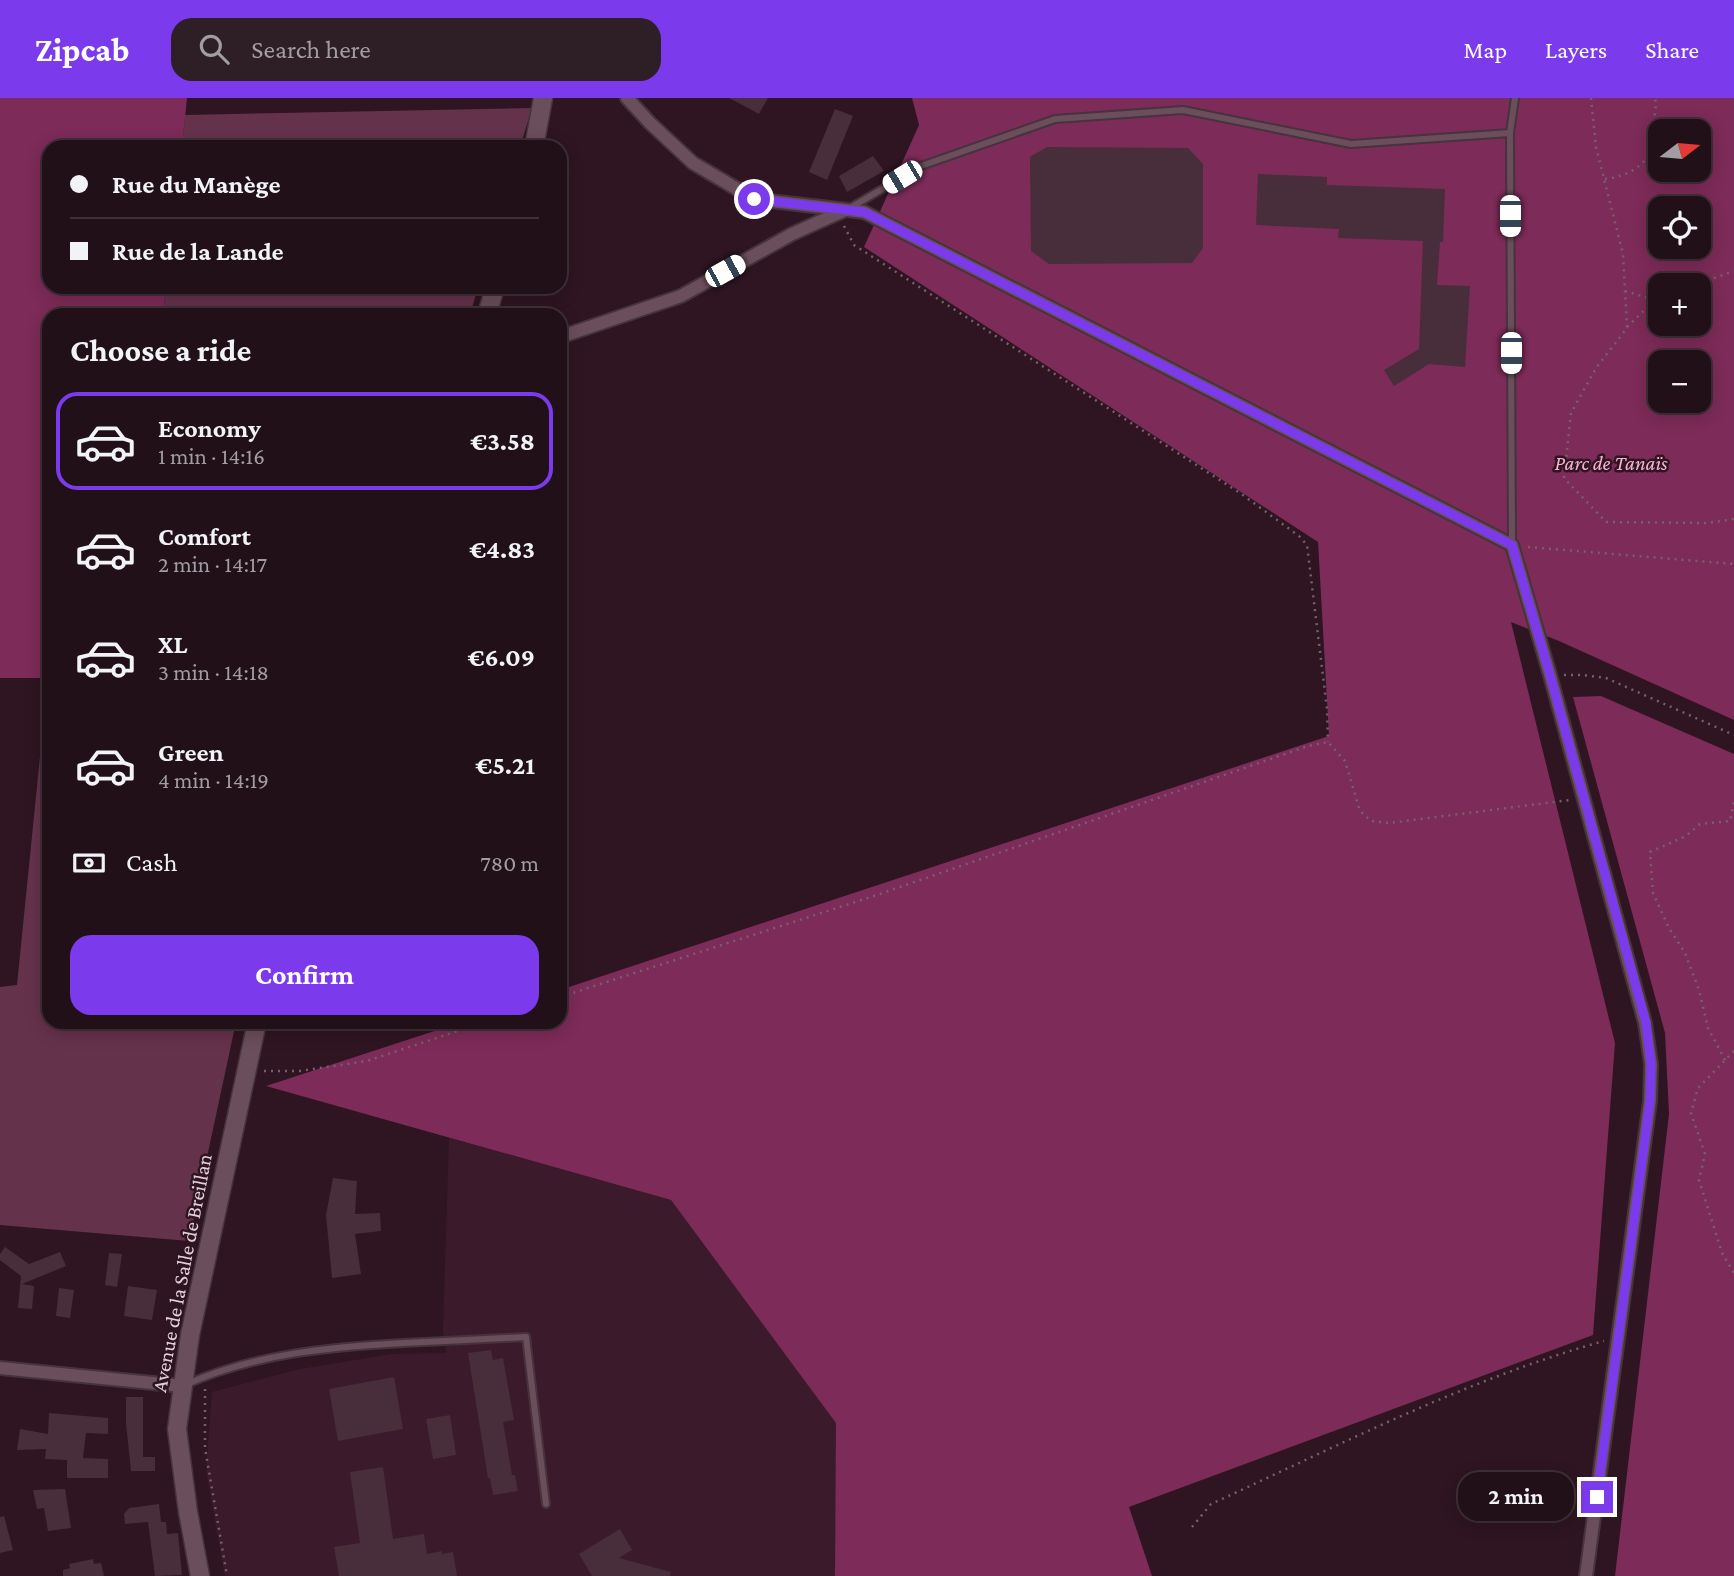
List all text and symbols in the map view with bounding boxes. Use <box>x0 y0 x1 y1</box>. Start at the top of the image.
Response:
search box <box>171 18 661 81</box>
icon: search <box>195 30 233 68</box>
text: Zipcab <box>35 31 129 68</box>
text: Search here <box>251 35 371 64</box>
text: Map <box>1463 36 1507 63</box>
text: Layers <box>1545 36 1607 63</box>
text: Share <box>1645 36 1699 63</box>
north arrow <box>1648 119 1712 182</box>
map controls <box>1648 119 1711 413</box>
car <box>879 157 926 197</box>
text: Rue du Manège <box>112 170 281 199</box>
route start <box>738 183 770 215</box>
car <box>1500 195 1521 237</box>
button: locate <box>1648 196 1711 259</box>
text: Rue de la Lande <box>112 237 284 266</box>
car <box>702 252 749 290</box>
button: + <box>1648 273 1711 336</box>
text: Choose a ride <box>70 332 251 368</box>
car <box>1501 332 1522 374</box>
button: − <box>1648 350 1711 413</box>
icon: car <box>74 410 137 473</box>
text: Economy <box>158 414 261 443</box>
text: €3.58 <box>470 427 535 456</box>
text: 1 min · 14:16 <box>158 443 265 469</box>
park label: Parc de Tanaïs <box>1554 451 1668 475</box>
icon: car <box>74 518 137 581</box>
text: Comfort <box>158 522 251 551</box>
text: €4.83 <box>469 535 535 564</box>
text: 2 min · 14:17 <box>158 551 267 577</box>
icon: car <box>74 626 137 689</box>
text: XL <box>158 630 187 659</box>
text: €6.09 <box>467 643 535 672</box>
text: 3 min · 14:18 <box>158 659 269 685</box>
icon: car <box>74 734 137 797</box>
text: Green <box>158 738 224 767</box>
text: €5.21 <box>475 751 535 780</box>
text: 4 min · 14:19 <box>158 767 269 793</box>
icon: cash <box>70 844 108 882</box>
text: Cash <box>126 848 177 877</box>
text: 780 m <box>480 850 539 876</box>
button: Confirm <box>70 935 539 1015</box>
street label: Avenue de la Salle de Breillan <box>147 1152 217 1394</box>
callout: 2 min <box>1457 1472 1572 1522</box>
route end <box>1581 1481 1613 1513</box>
text: 2 min <box>1488 1483 1544 1509</box>

